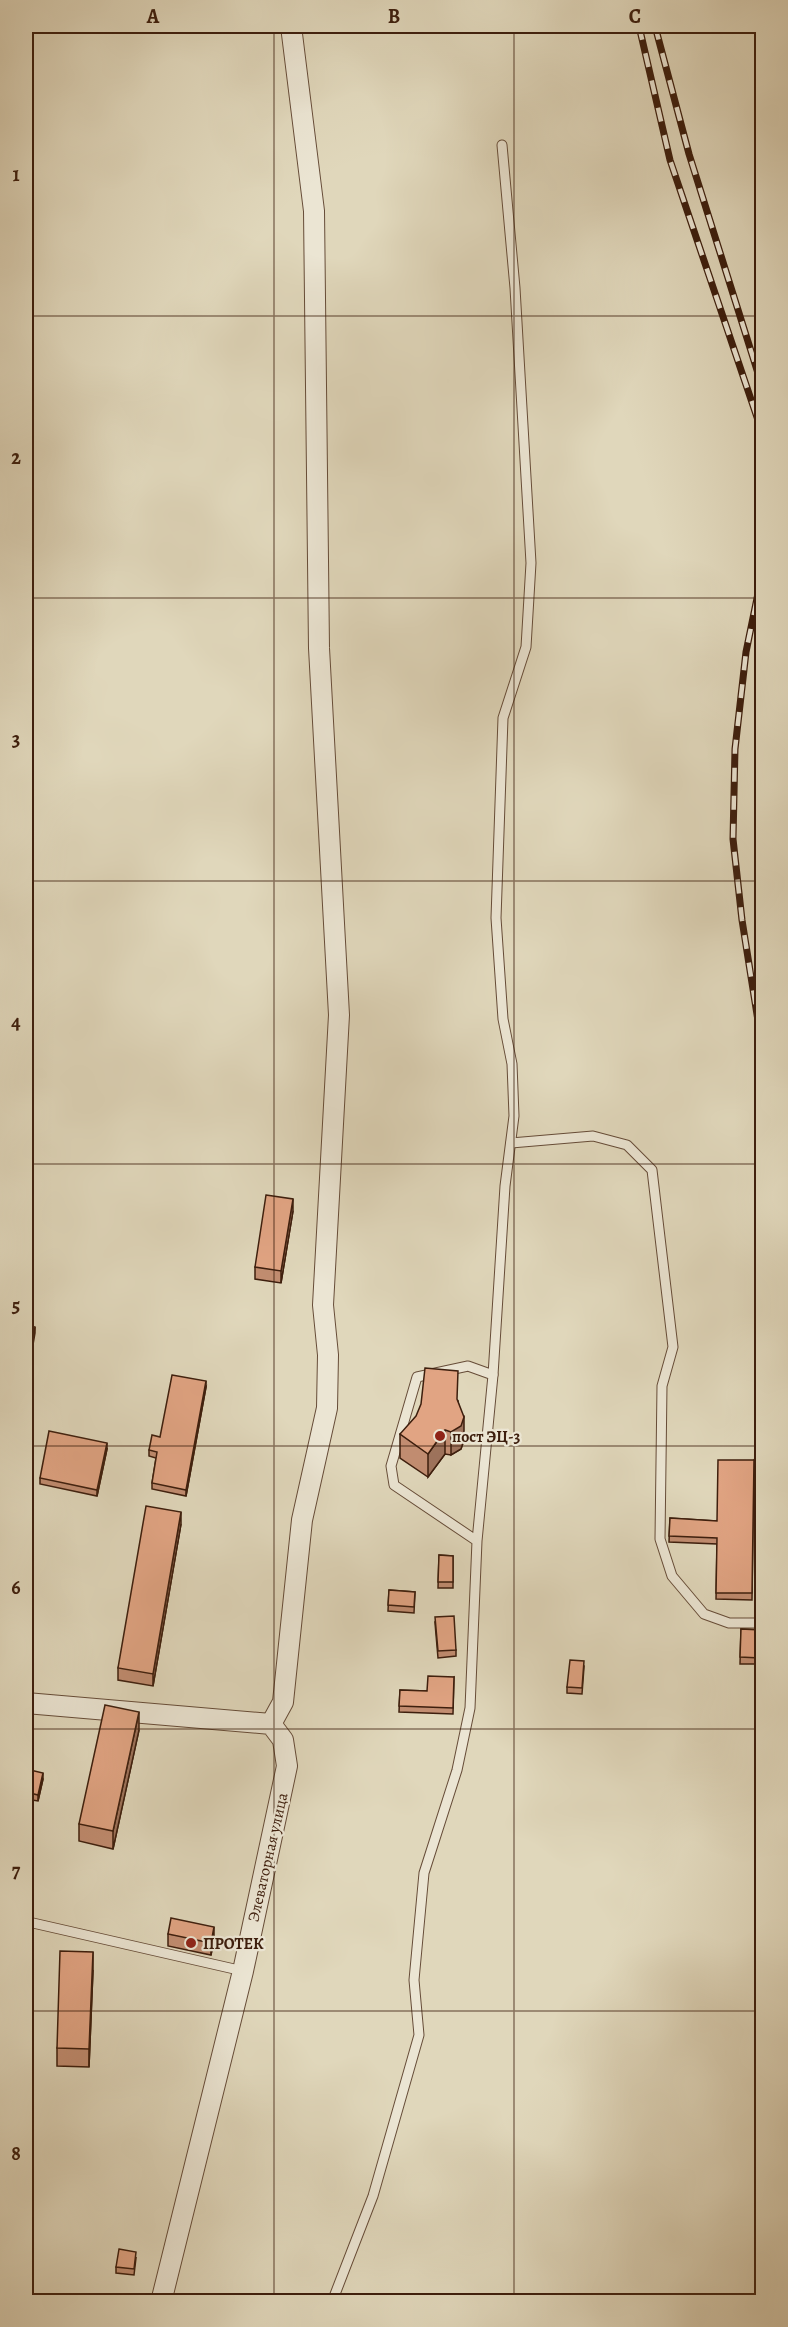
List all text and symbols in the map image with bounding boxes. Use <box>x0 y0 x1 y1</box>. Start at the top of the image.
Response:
text: A <box>146 3 160 30</box>
text: B <box>388 3 400 30</box>
text: C <box>629 3 641 30</box>
text: 1 <box>12 161 20 188</box>
text: 2 <box>11 444 21 471</box>
text: 3 <box>12 726 20 753</box>
text: 4 <box>11 1009 21 1036</box>
text: 5 <box>12 1292 20 1319</box>
place label: пост ЭЦ-3 <box>452 1426 521 1448</box>
marker: пост ЭЦ-3 <box>433 1429 447 1443</box>
text: 6 <box>11 1574 21 1601</box>
street label: Элеваторная улица <box>242 1790 294 1924</box>
text: 7 <box>12 1857 21 1884</box>
place label: ПРОТЕК <box>203 1933 264 1955</box>
marker: ПРОТЕК <box>184 1936 198 1950</box>
text: 8 <box>11 2140 21 2167</box>

